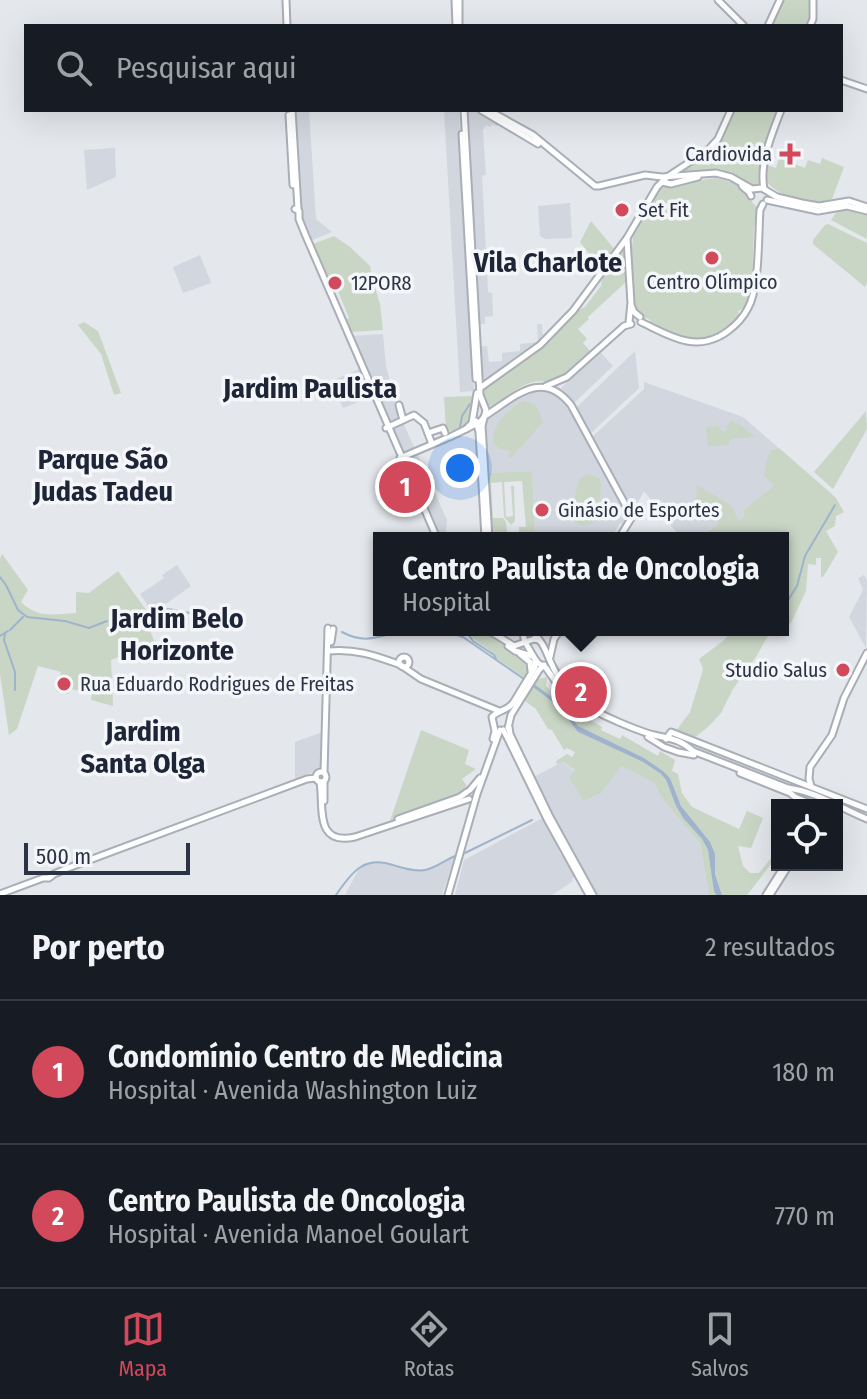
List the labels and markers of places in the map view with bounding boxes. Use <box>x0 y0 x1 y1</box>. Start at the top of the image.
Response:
place label: Cardiovida <box>685 142 772 166</box>
marker: Cardiovida <box>779 143 801 165</box>
place label: Set Fit <box>638 198 689 222</box>
marker: Set Fit <box>613 201 631 219</box>
marker: Centro Olímpico <box>703 249 721 267</box>
place label: Centro Olímpico <box>647 270 778 294</box>
place label: 12POR8 <box>351 271 412 295</box>
marker: 12POR8 <box>326 274 344 292</box>
pin: 1 <box>379 457 431 517</box>
place label: Ginásio de Esportes <box>558 498 719 522</box>
marker: Ginásio de Esportes <box>533 501 551 519</box>
place label: Studio Salus <box>725 658 827 682</box>
marker: Studio Salus <box>834 661 852 679</box>
pin: 2 <box>555 662 607 722</box>
place label: Rua Eduardo Rodrigues de Freitas <box>80 672 354 696</box>
marker: Rua Eduardo Rodrigues de Freitas <box>55 675 73 693</box>

